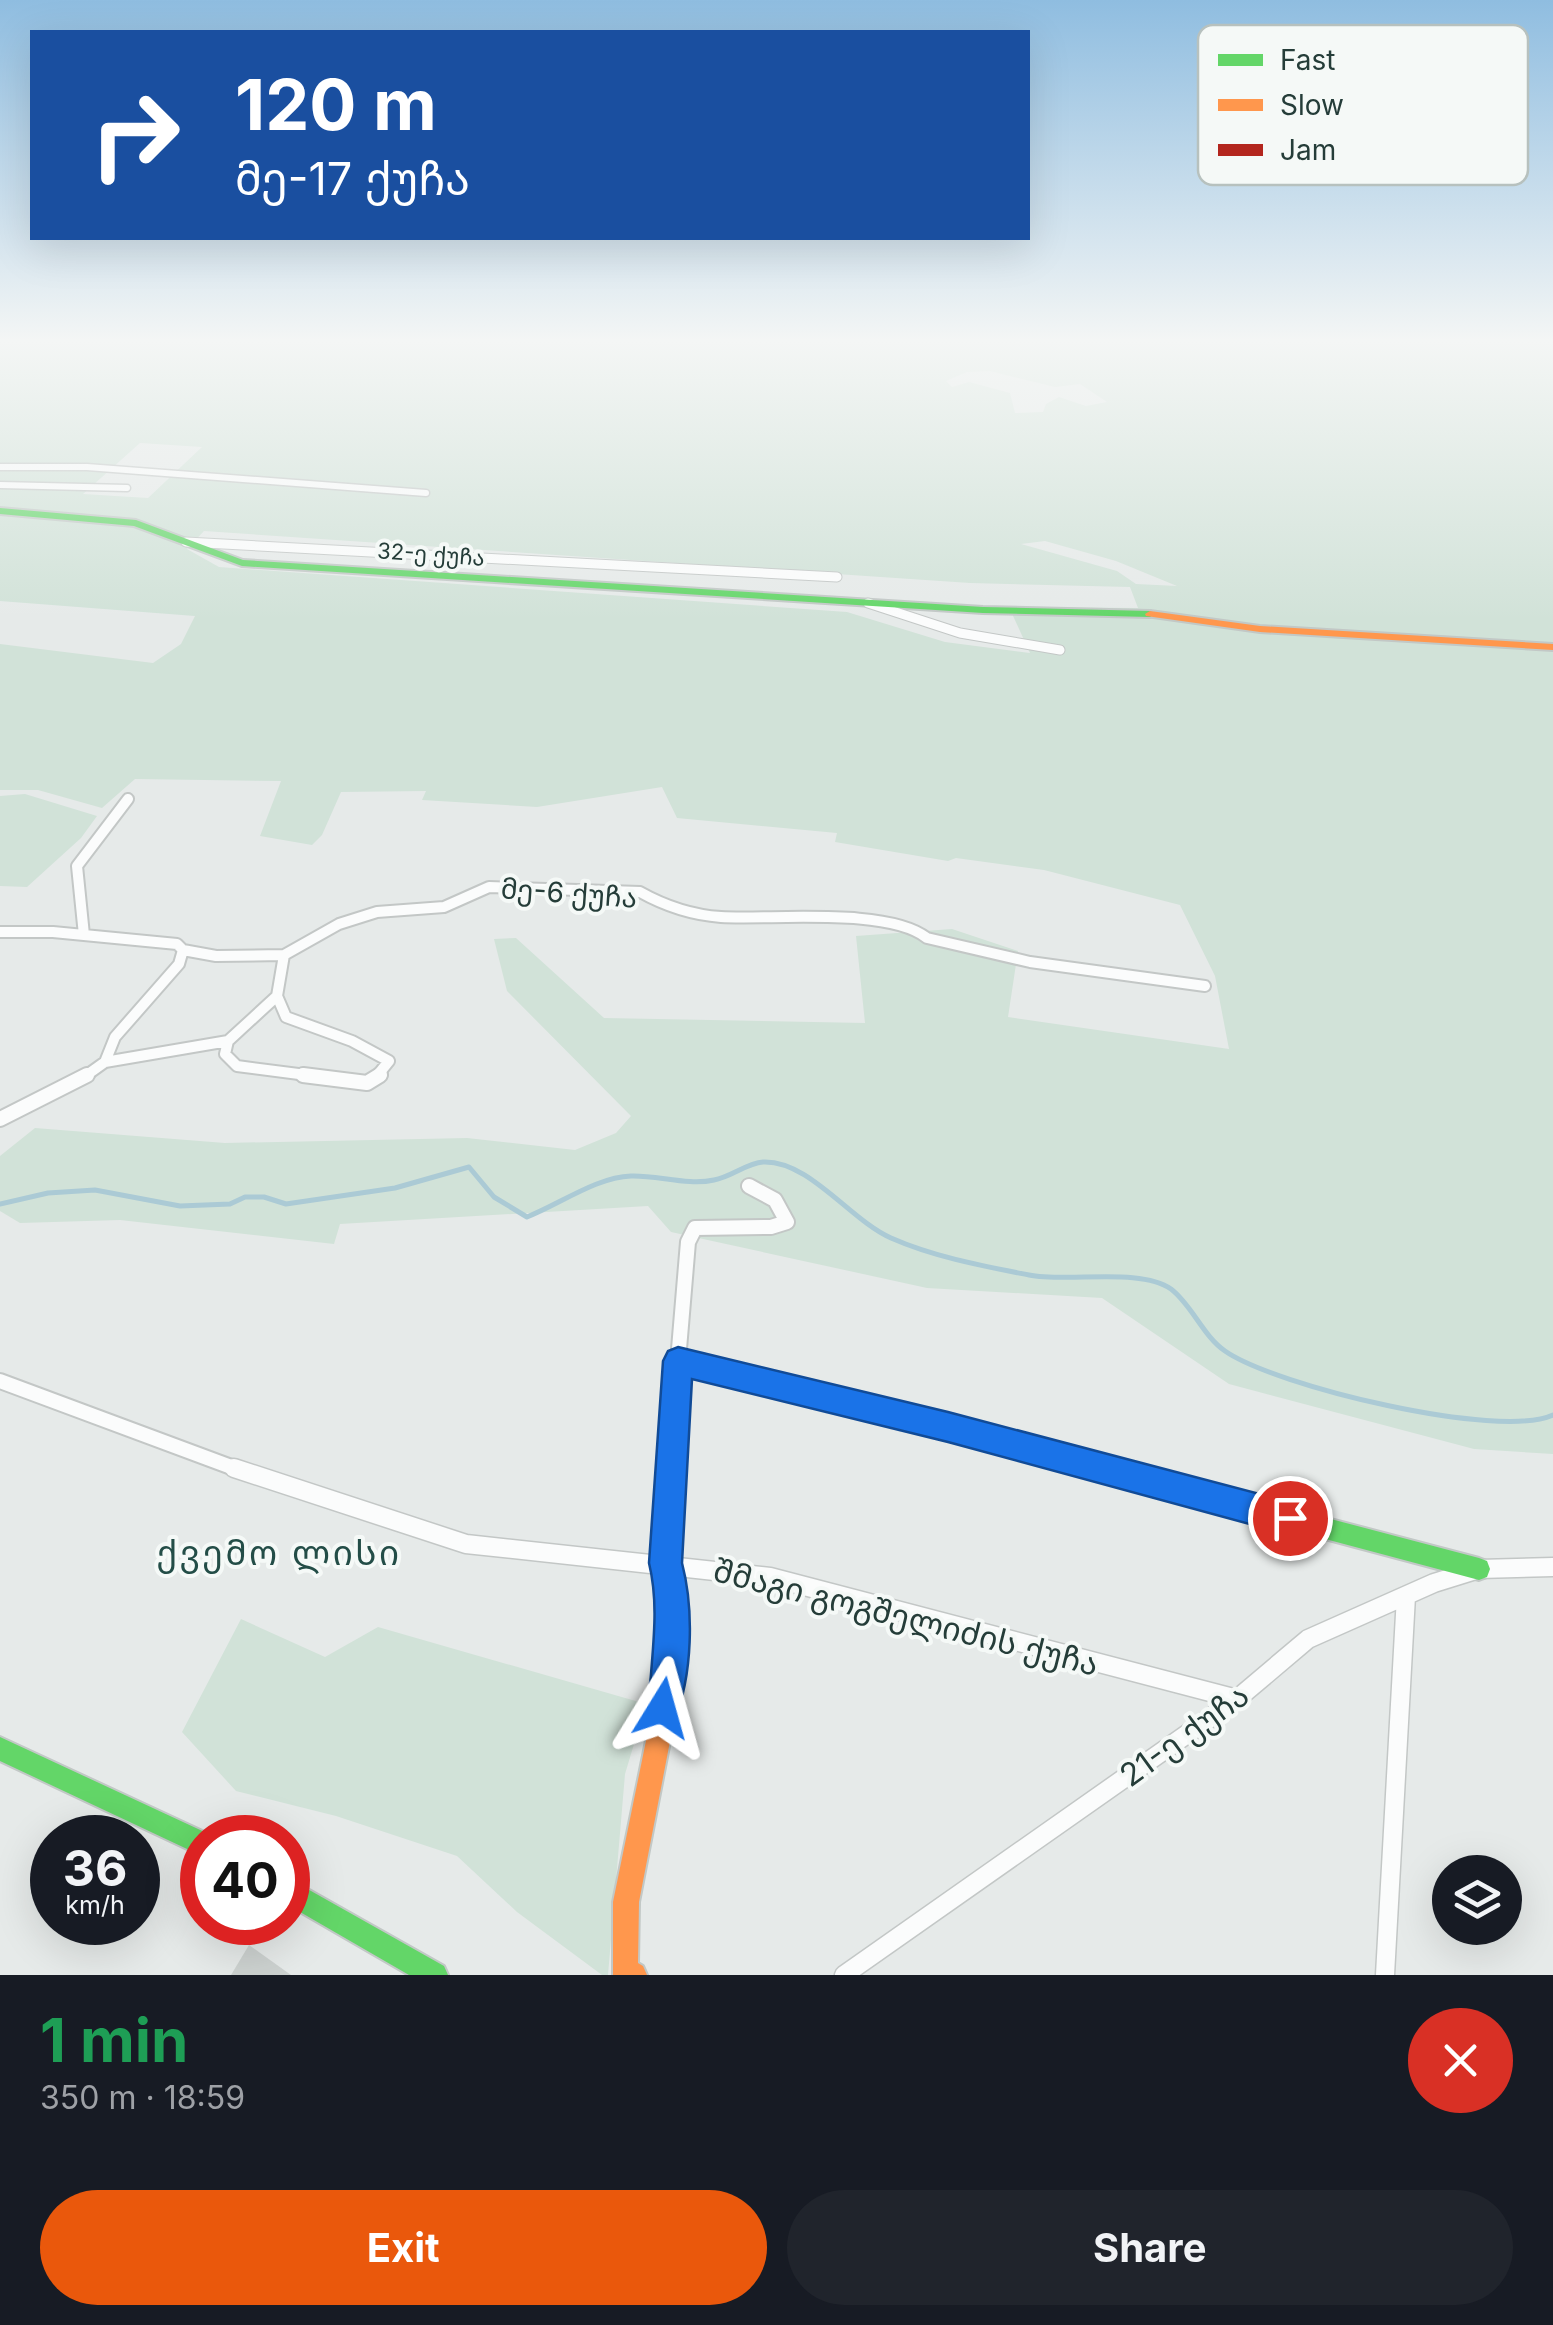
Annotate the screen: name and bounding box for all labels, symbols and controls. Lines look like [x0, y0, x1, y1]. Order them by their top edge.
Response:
legend [1198, 25, 1528, 185]
text: Fast [1280, 43, 1336, 77]
text: 120 m [235, 62, 437, 147]
icon: right [70, 70, 200, 200]
text: Slow [1280, 88, 1344, 122]
text: Jam [1280, 133, 1336, 167]
text: მე-17 ქუჩა [235, 151, 470, 206]
street label: 32-ე ქუჩა [376, 537, 486, 571]
street label: მე-6 ქუჩა [500, 871, 638, 915]
pin [1248, 1476, 1333, 1561]
icon: arrive [1263, 1491, 1318, 1546]
district label: ქვემო ლისი [156, 1531, 402, 1574]
street label: შმაგი გოგშელიძის ქუჩა [709, 1550, 1103, 1685]
position arrow [610, 1656, 714, 1760]
street label: 21-ე ქუჩა [1112, 1675, 1256, 1795]
speed limit sign: 40 [180, 1815, 310, 1945]
text: 36 [63, 1838, 127, 1898]
map controls [1432, 1855, 1522, 1945]
button: layers [1432, 1855, 1522, 1945]
text: km/h [65, 1890, 125, 1920]
text: 1 min [40, 2004, 188, 2076]
button: close [1408, 2008, 1513, 2113]
text: 350 m · 18:59 [40, 2078, 245, 2117]
button: Exit [40, 2190, 767, 2305]
button: Share [787, 2190, 1513, 2305]

